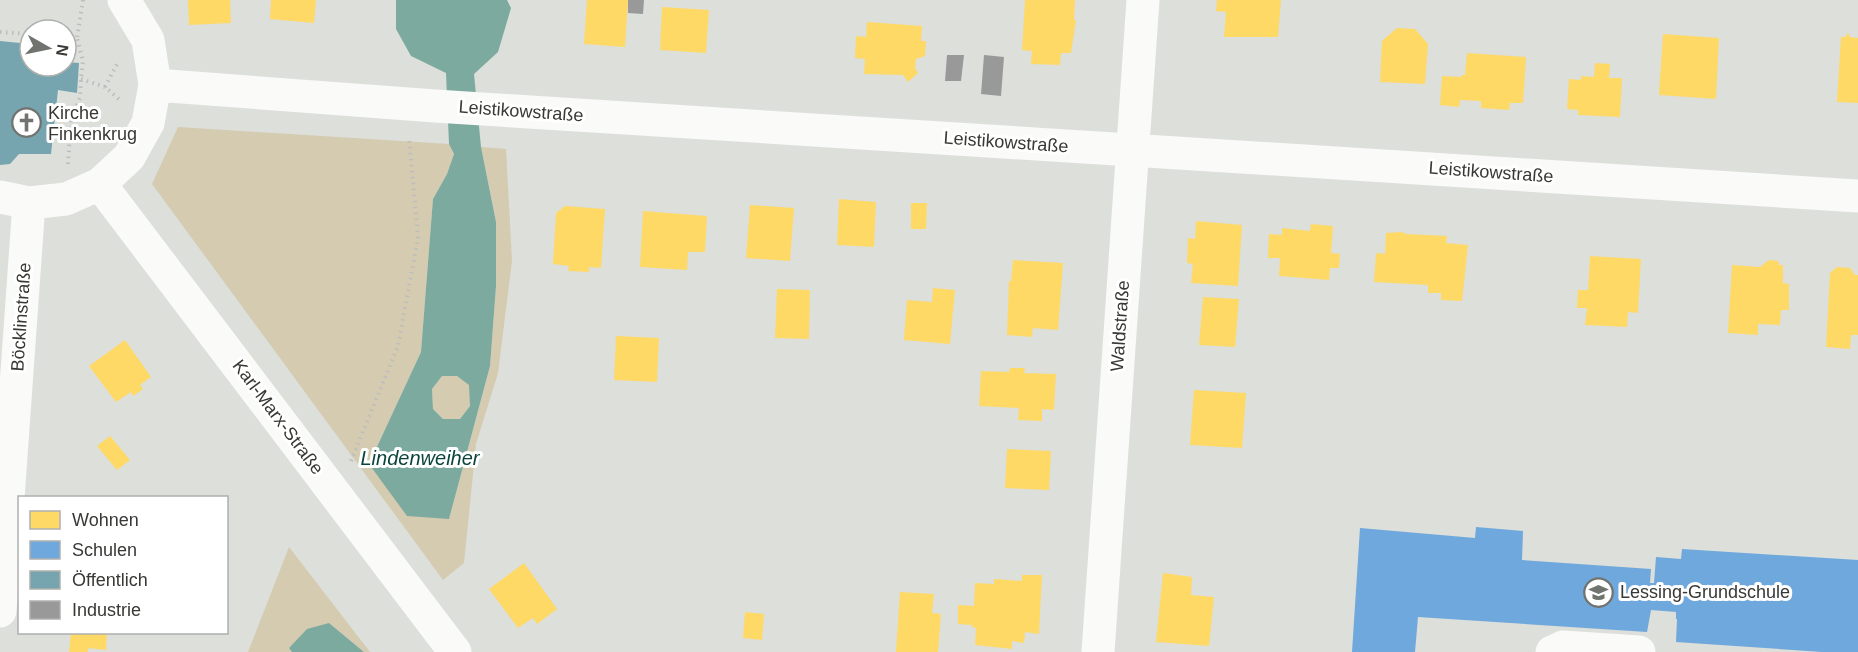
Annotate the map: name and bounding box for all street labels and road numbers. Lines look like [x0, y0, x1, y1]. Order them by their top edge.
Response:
street label: Leistikowstraße [458, 97, 584, 125]
street label: Leistikowstraße [943, 128, 1069, 156]
street label: Leistikowstraße [1428, 158, 1554, 186]
street label: Böcklinstraße [7, 262, 35, 372]
street label: Waldstraße [1107, 280, 1133, 372]
street label: Karl-Marx-Straße [228, 356, 328, 478]

